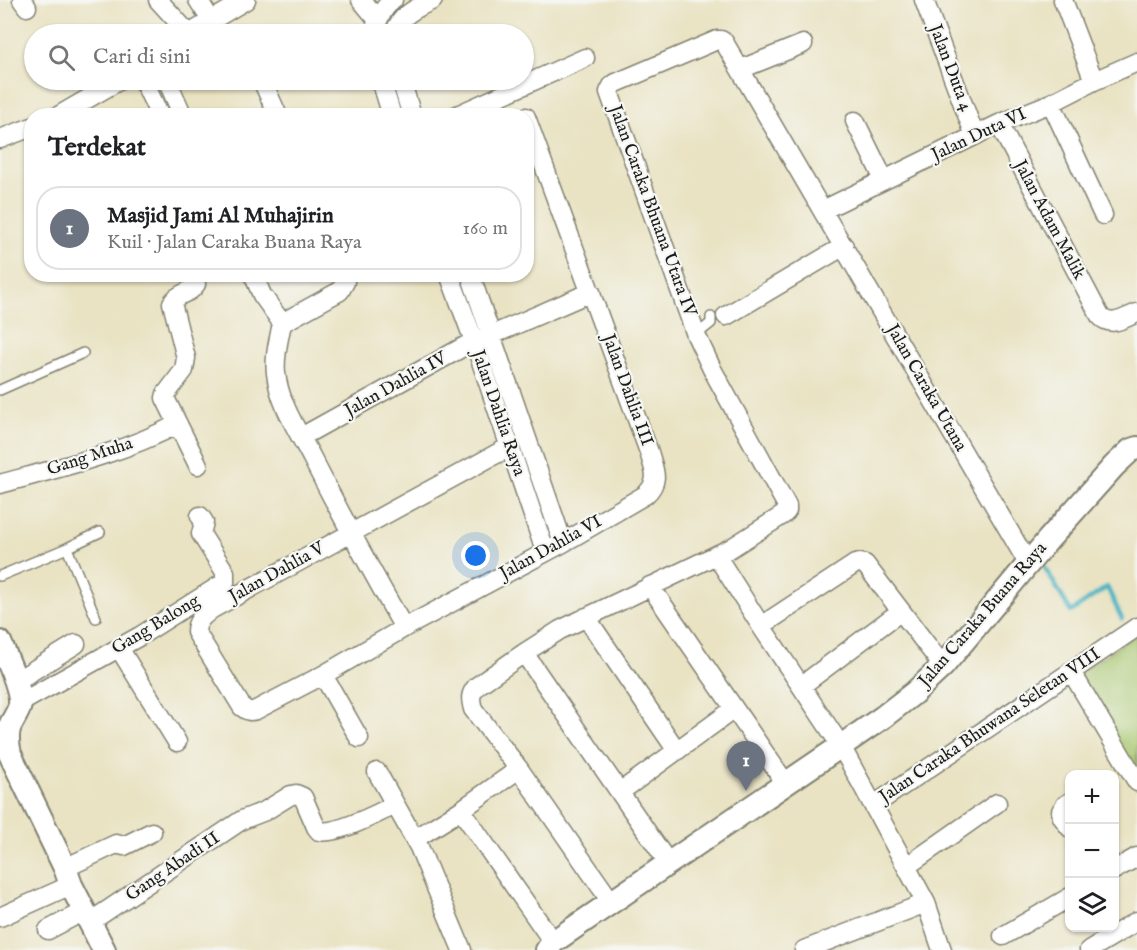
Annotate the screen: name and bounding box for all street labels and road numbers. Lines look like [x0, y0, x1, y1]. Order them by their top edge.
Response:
street label: Jalan Duta 4 [922, 19, 977, 115]
street label: Jalan Caraka Bhuana Utara IV [602, 100, 701, 321]
street label: Jalan Duta VI [926, 103, 1030, 168]
street label: Jalan Adam Malik [1007, 154, 1090, 284]
street label: Jalan Caraka Utana [879, 318, 972, 456]
street label: Jalan Dahlia III [595, 329, 658, 449]
street label: Jalan Dahlia Raya [465, 345, 530, 479]
street label: Jalan Dahlia IV [339, 347, 452, 424]
street label: Gang Muha [44, 432, 136, 482]
street label: Jalan Dahlia VI [494, 510, 606, 587]
street label: Jalan Dahlia V [223, 537, 330, 610]
street label: Jalan Caraka Buana Raya [912, 537, 1053, 694]
street label: Gang Balong [108, 590, 204, 660]
street label: Jalan Caraka Bhuwana Seletan VIII [873, 643, 1105, 810]
street label: Gang Abadi II [121, 827, 225, 907]

